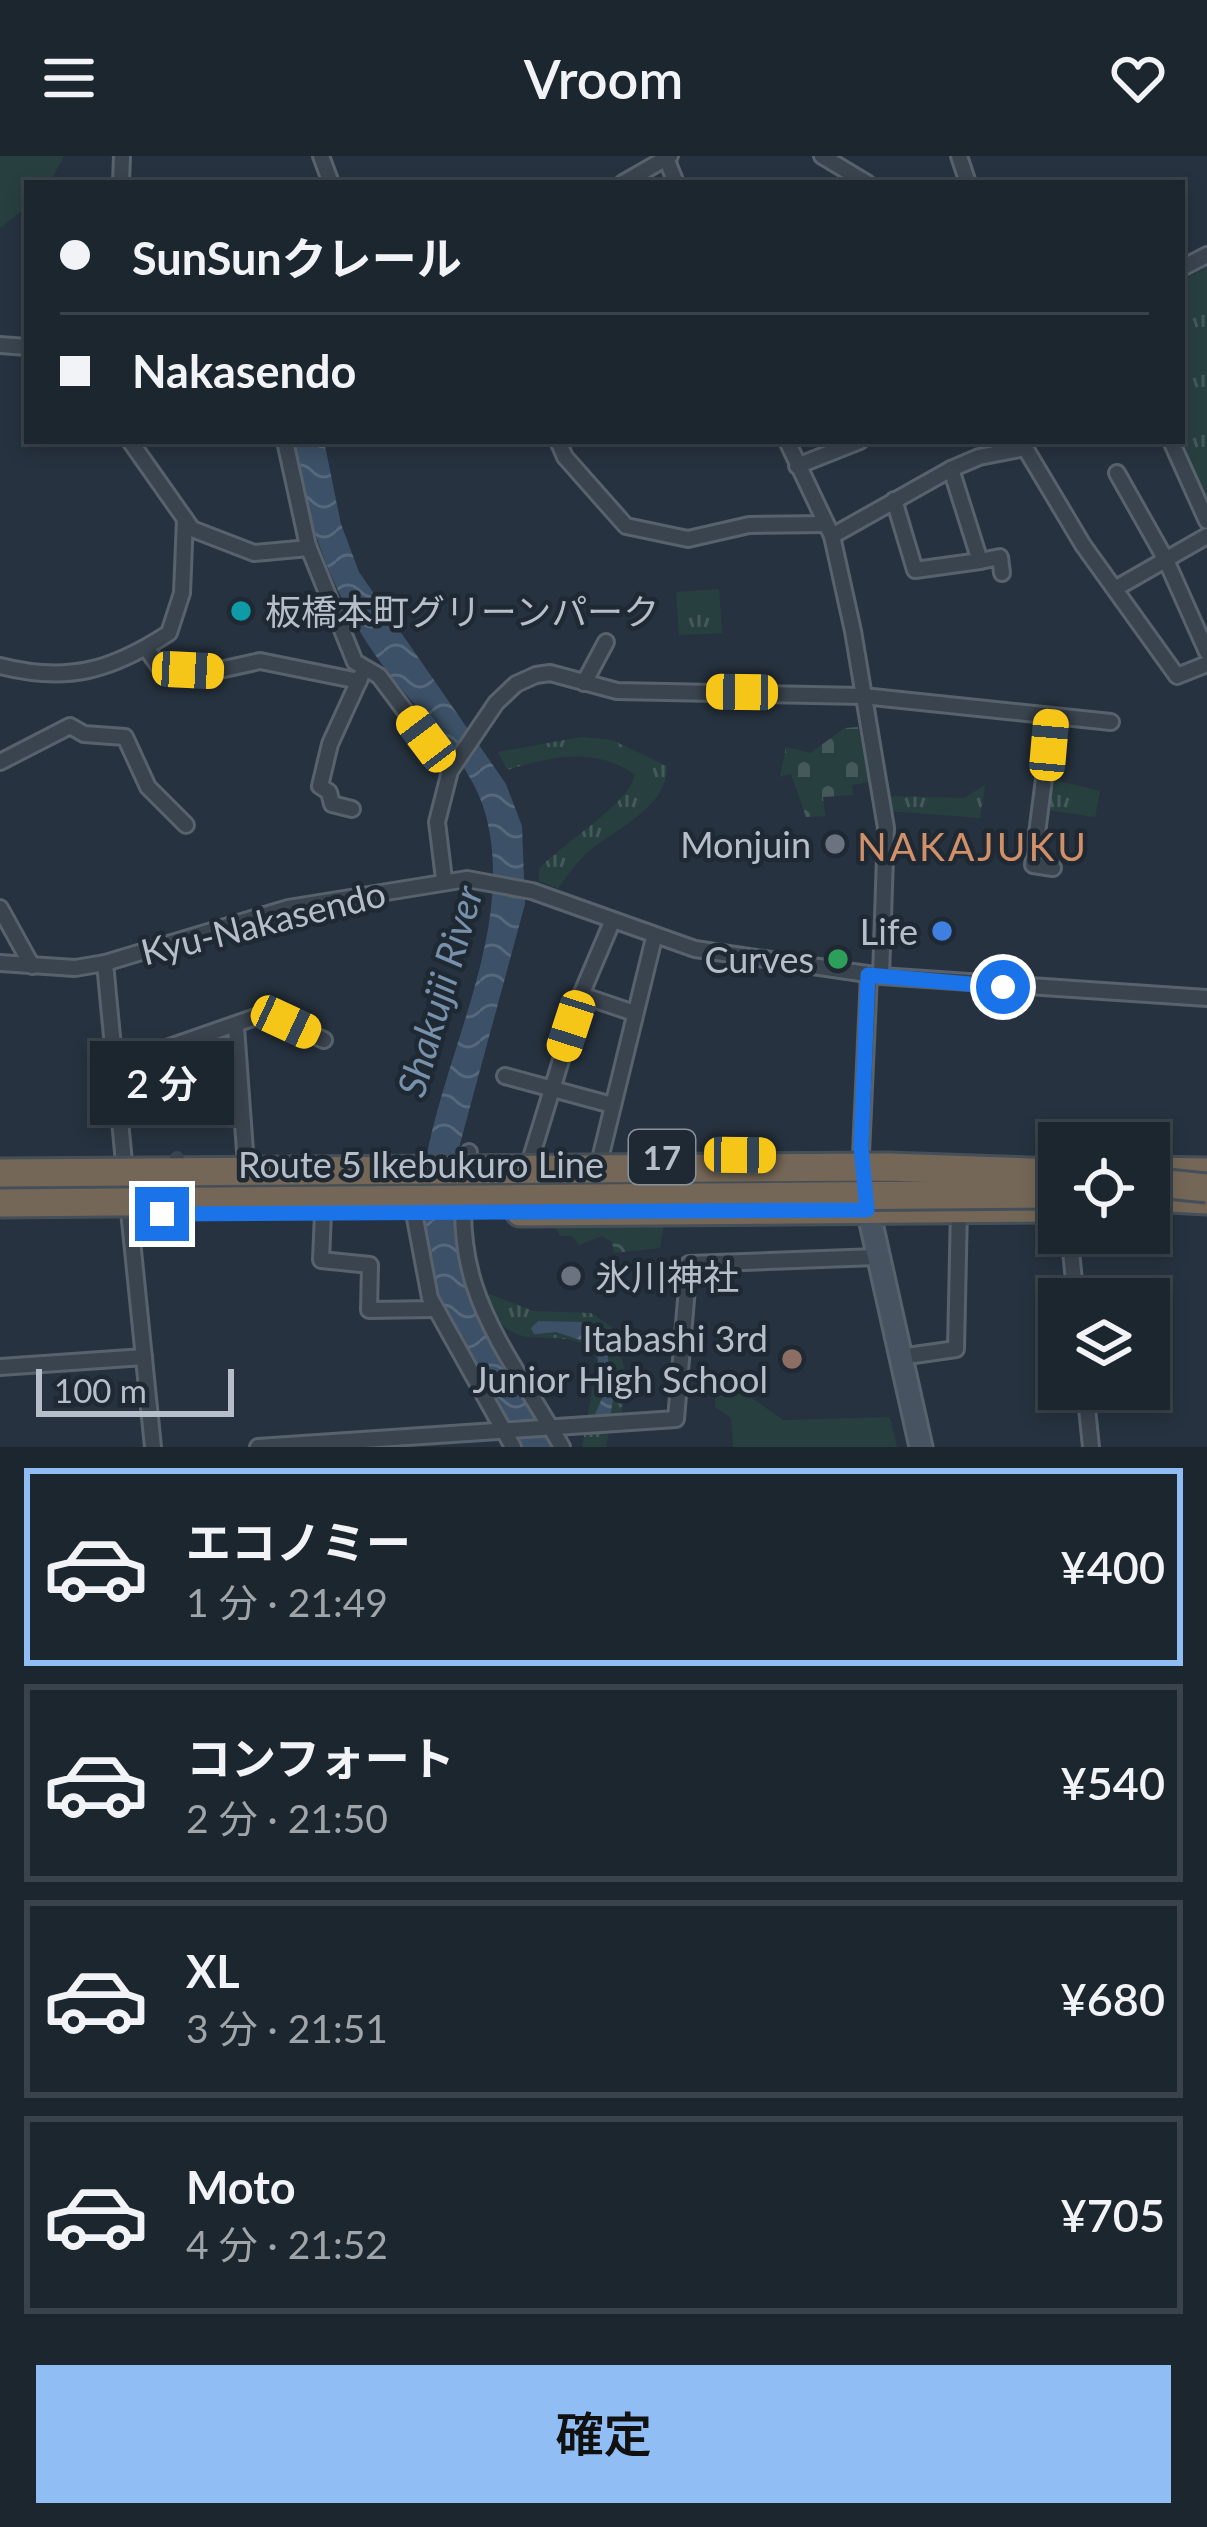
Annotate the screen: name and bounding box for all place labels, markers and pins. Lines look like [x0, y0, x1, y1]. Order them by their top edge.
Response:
place label: 板橋本町グリーンパーク [265, 589, 659, 633]
marker: 板橋本町グリーンパーク [228, 598, 254, 624]
place label: Monjuin [680, 822, 811, 866]
marker: Monjuin [822, 831, 848, 857]
place label: Life [860, 909, 918, 953]
marker: Life [929, 918, 955, 944]
place label: Curves [704, 937, 814, 981]
marker: Curves [825, 946, 851, 972]
place label: 氷川神社 [595, 1254, 739, 1298]
marker: 氷川神社 [558, 1263, 584, 1289]
place label: Itabashi 3rd Junior High School [473, 1316, 768, 1401]
marker: Itabashi 3rd Junior High School [779, 1346, 805, 1372]

